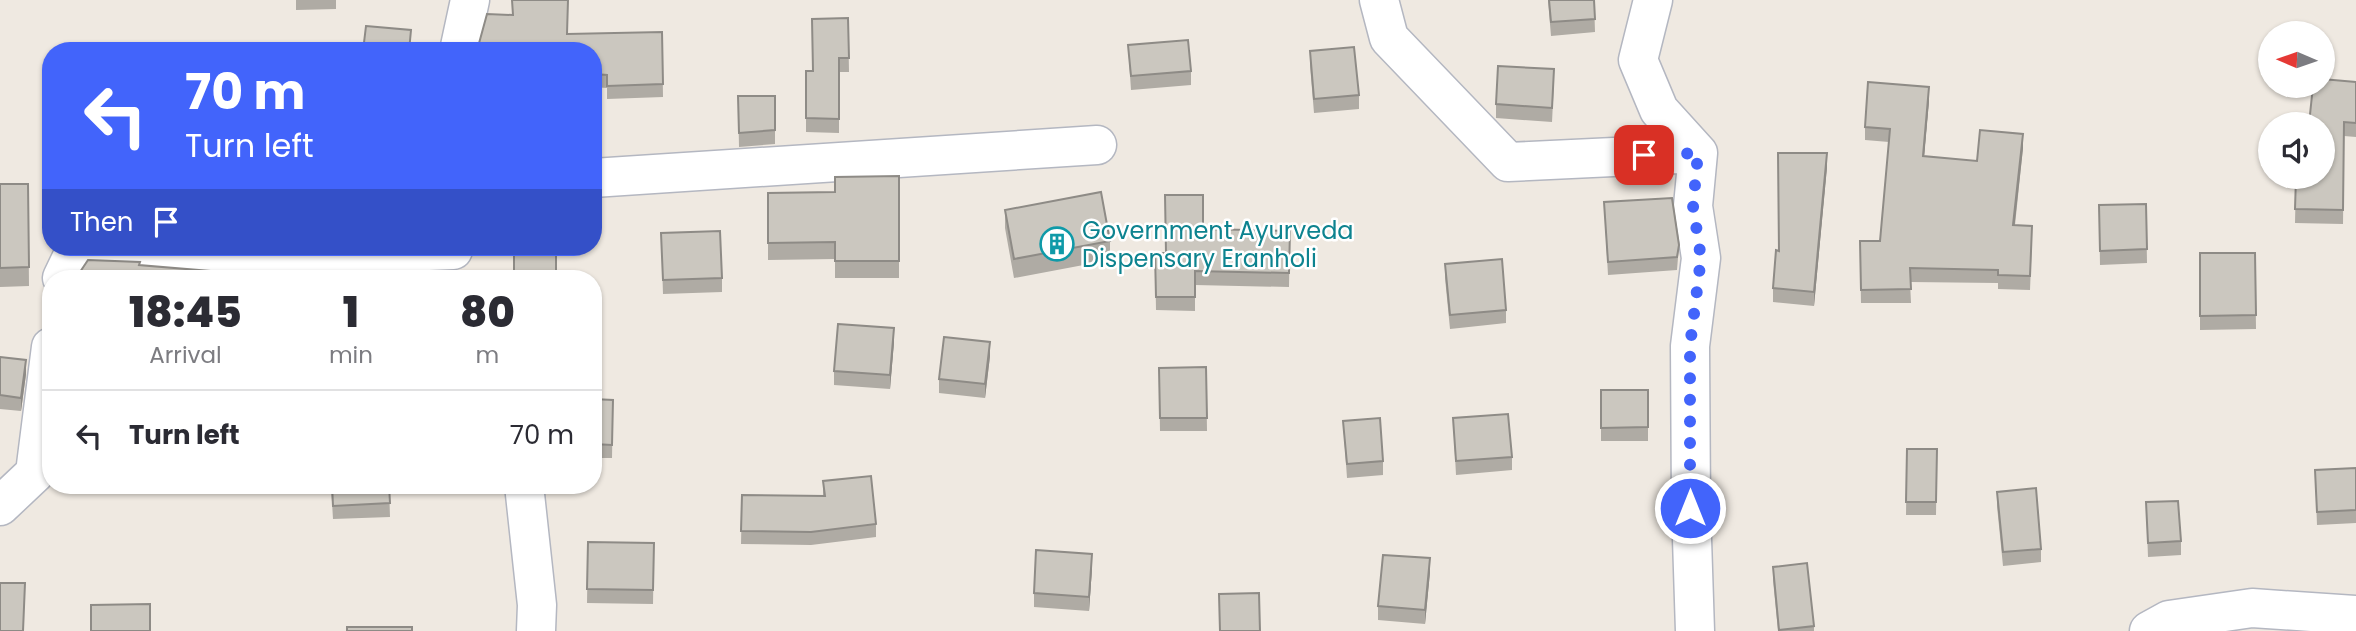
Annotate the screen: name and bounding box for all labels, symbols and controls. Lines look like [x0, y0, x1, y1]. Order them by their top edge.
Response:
north arrow [2258, 21, 2334, 98]
map controls [2258, 21, 2335, 189]
text: 70 m [185, 58, 305, 126]
icon: left [70, 70, 161, 161]
button: sound [2258, 112, 2335, 189]
text: Turn left [185, 123, 314, 168]
pin [1614, 125, 1674, 185]
icon: arrive [1625, 136, 1663, 174]
icon: arrive [147, 203, 185, 241]
text: Then [70, 204, 133, 240]
place label: Government Ayurveda Dispensary Eranholi [1082, 214, 1354, 275]
building icon: Government Ayurveda Dispensary Eranholi [1038, 225, 1076, 263]
text: 18:45 [129, 283, 242, 342]
text: 1 [343, 283, 359, 342]
text: 80 [460, 283, 515, 342]
text: Arrival [149, 339, 222, 371]
text: min [329, 339, 373, 371]
text: m [476, 339, 499, 371]
icon: left [70, 417, 108, 455]
text: Turn left [129, 417, 240, 453]
text: 70 m [510, 417, 574, 453]
position arrow [1653, 471, 1727, 545]

